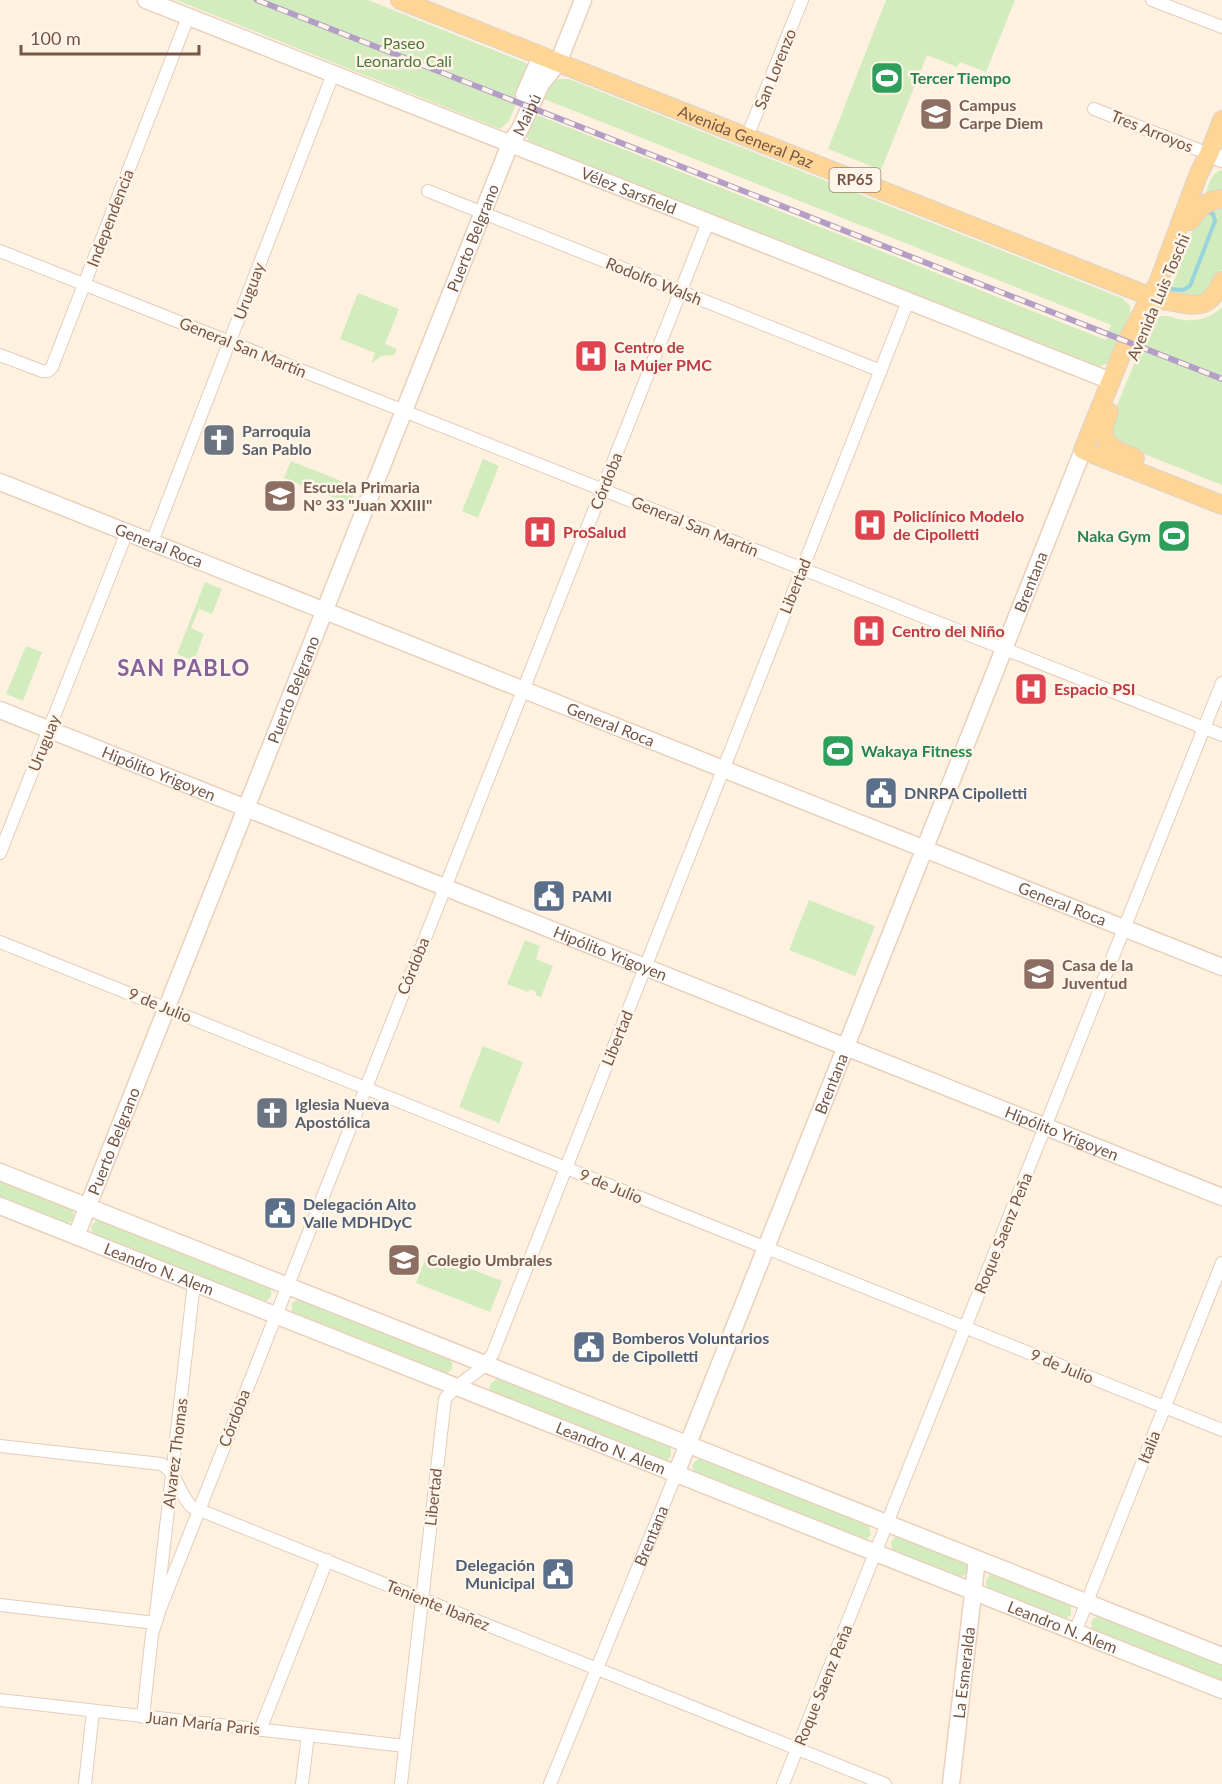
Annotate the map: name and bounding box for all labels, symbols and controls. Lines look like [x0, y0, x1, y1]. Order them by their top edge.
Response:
scale bar [21, 18, 200, 56]
street label: San Lorenzo [750, 26, 799, 112]
text: 100 m [30, 27, 81, 49]
park label: Paseo Leonardo Cali [356, 33, 452, 70]
sports icon: Tercer Tiempo [869, 60, 905, 96]
place label: Tercer Tiempo [910, 68, 1011, 87]
street label: Maipú [508, 90, 544, 138]
place label: Campus Carpe Diem [959, 95, 1043, 132]
school or university icon: Campus Carpe Diem [918, 96, 954, 132]
street label: Avenida General Paz [676, 101, 817, 172]
street label: Tres Arroyos [1108, 105, 1196, 156]
street label: Vélez Sarsfield [578, 163, 680, 218]
street label: Independencia [82, 166, 137, 269]
road number: RP65 [830, 168, 880, 192]
street label: Puerto Belgrano [442, 181, 502, 294]
street label: Avenida Luis Toschi [1122, 231, 1193, 363]
street label: Rodolfo Walsh [603, 253, 705, 308]
street label: Uruguay [229, 259, 268, 322]
street label: General San Martín [177, 312, 310, 381]
place label: Centro de la Mujer PMC [614, 337, 712, 374]
hospital icon: Centro de la Mujer PMC [573, 338, 609, 374]
place label: Parroquia San Pablo [242, 421, 312, 458]
church icon: Parroquia San Pablo [201, 422, 237, 458]
street label: Córdoba [585, 449, 626, 512]
place label: Escuela Primaria N° 33 "Juan XXIII" [303, 477, 432, 514]
school or university icon: Escuela Primaria N° 33 "Juan XXIII" [262, 478, 298, 514]
street label: General San Martín [629, 491, 762, 560]
place label: Policlínico Modelo de Cipolletti [893, 506, 1024, 543]
hospital icon: Policlínico Modelo de Cipolletti [852, 507, 888, 543]
hospital icon: ProSalud [522, 514, 558, 550]
sports icon: Naka Gym [1156, 518, 1192, 554]
street label: General Roca [112, 519, 206, 571]
place label: ProSalud [563, 522, 626, 541]
place label: Naka Gym [1077, 526, 1151, 545]
street label: Brentana [1010, 549, 1051, 615]
street label: Libertad [775, 555, 814, 616]
hospital icon: Centro del Niño [851, 613, 887, 649]
place label: Centro del Niño [892, 621, 1005, 640]
street label: Puerto Belgrano [263, 633, 323, 746]
district label: SAN PABLO [117, 654, 251, 681]
hospital icon: Espacio PSI [1013, 671, 1049, 707]
place label: Espacio PSI [1054, 679, 1136, 698]
street label: General Roca [564, 698, 658, 750]
street label: Uruguay [24, 711, 64, 774]
sports icon: Wakaya Fitness [820, 733, 856, 769]
place label: Wakaya Fitness [861, 741, 972, 760]
street label: Hipólito Yrigoyen [99, 742, 219, 804]
public building icon: DNRPA Cipolletti [863, 775, 899, 811]
place label: DNRPA Cipolletti [904, 783, 1027, 802]
street label: General Roca [1016, 877, 1109, 929]
public building icon: PAMI [531, 878, 567, 914]
place label: PAMI [572, 886, 612, 905]
street label: Hipólito Yrigoyen [551, 922, 670, 984]
street label: Córdoba [392, 934, 433, 997]
place label: Casa de la Juventud [1062, 955, 1133, 992]
school or university icon: Casa de la Juventud [1021, 956, 1057, 992]
street label: 9 de Julio [126, 983, 195, 1026]
street label: Libertad [597, 1007, 636, 1068]
street label: Brentana [810, 1050, 851, 1117]
street label: Puerto Belgrano [83, 1084, 143, 1198]
place label: Iglesia Nueva Apostólica [294, 1094, 389, 1131]
church icon: Iglesia Nueva Apostólica [254, 1095, 290, 1131]
street label: Hipólito Yrigoyen [1002, 1102, 1122, 1164]
street label: 9 de Julio [577, 1164, 646, 1207]
street label: Roque Saenz Peña [970, 1170, 1035, 1296]
place label: Delegación Alto Valle MDHDyC [302, 1194, 416, 1231]
public building icon: Delegación Alto Valle MDHDyC [262, 1195, 298, 1231]
street label: Leandro N. Alem [102, 1238, 217, 1299]
school or university icon: Colegio Umbrales [386, 1242, 422, 1278]
place label: Colegio Umbrales [427, 1250, 552, 1269]
place label: Bomberos Voluntarios de Cipolletti [612, 1328, 769, 1365]
public building icon: Bomberos Voluntarios de Cipolletti [571, 1329, 607, 1365]
street label: 9 de Julio [1028, 1344, 1097, 1387]
street label: Córdoba [214, 1386, 253, 1449]
street label: Alvarez Thomas [158, 1397, 191, 1509]
street label: Leandro N. Alem [553, 1417, 669, 1478]
street label: Italia [1133, 1428, 1164, 1466]
street label: Libertad [420, 1467, 445, 1527]
street label: Brentana [630, 1503, 671, 1569]
place label: Delegación Municipal [455, 1555, 535, 1592]
public building icon: Delegación Municipal [540, 1556, 576, 1592]
street label: Teniente Ibañez [384, 1575, 493, 1634]
street label: Leandro N. Alem [1005, 1596, 1120, 1657]
street label: Roque Saenz Peña [790, 1622, 855, 1748]
street label: La Esmeralda [949, 1626, 978, 1720]
street label: Juan María Paris [145, 1707, 261, 1738]

